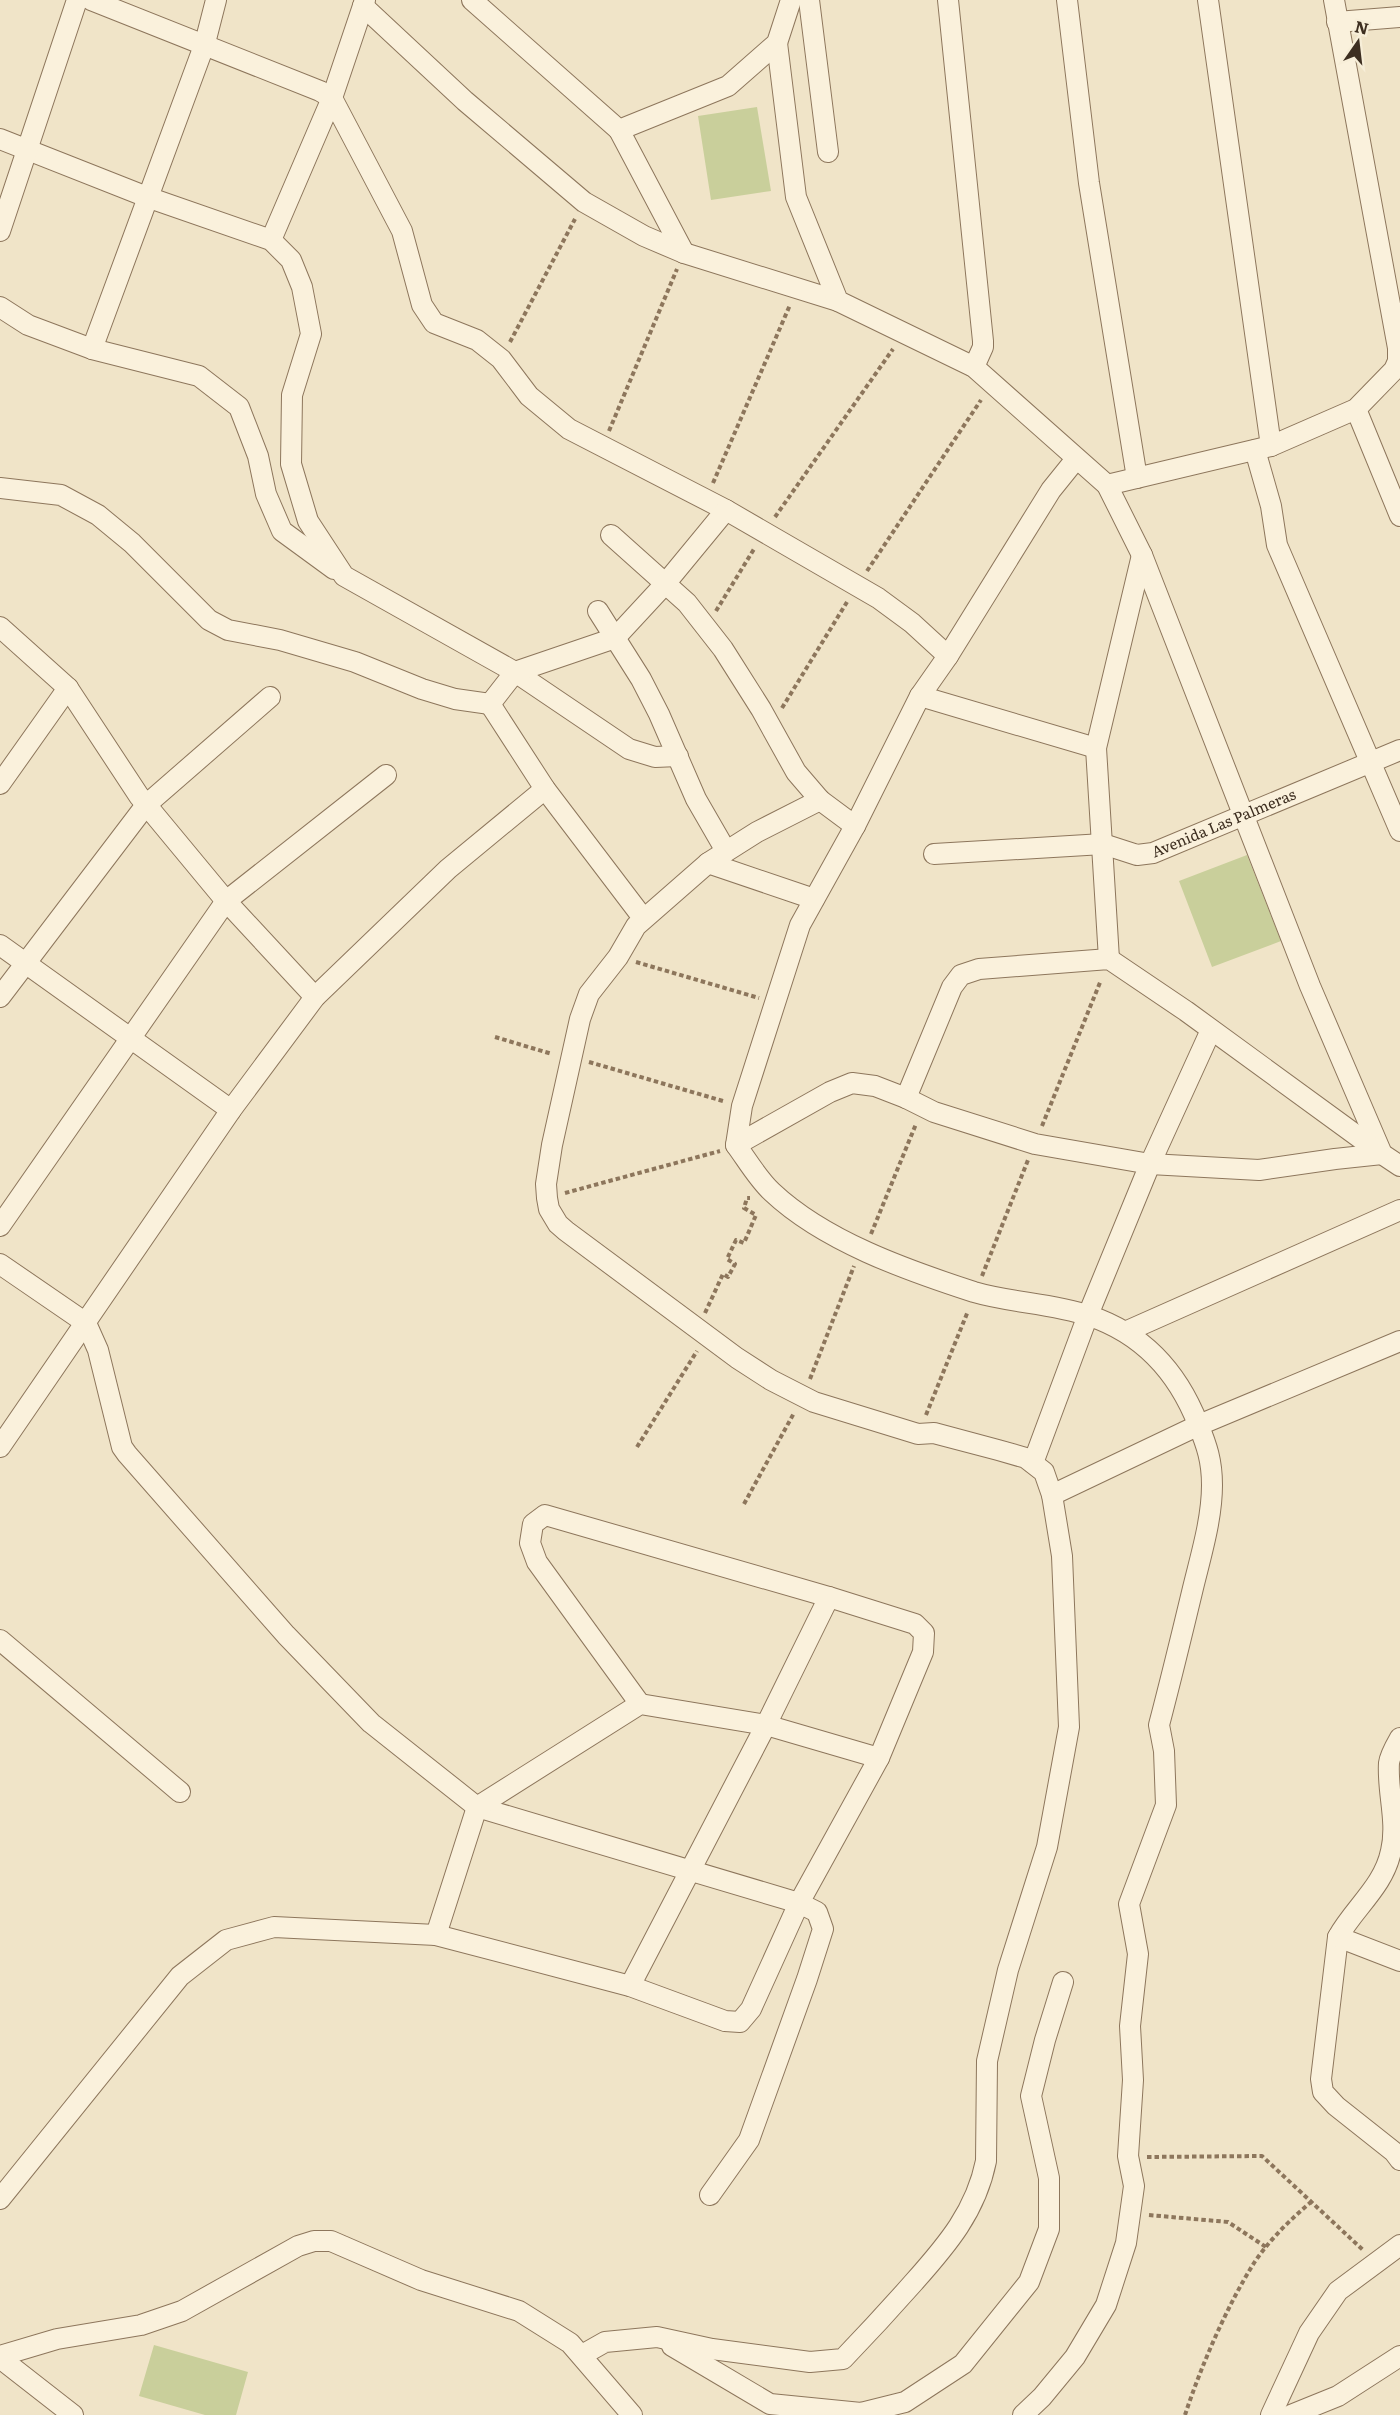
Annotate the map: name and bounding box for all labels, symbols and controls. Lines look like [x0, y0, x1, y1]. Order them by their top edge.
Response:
north arrow [1328, 12, 1388, 72]
text: N [1352, 13, 1371, 40]
street label: Avenida Las Palmeras [1148, 782, 1299, 862]

